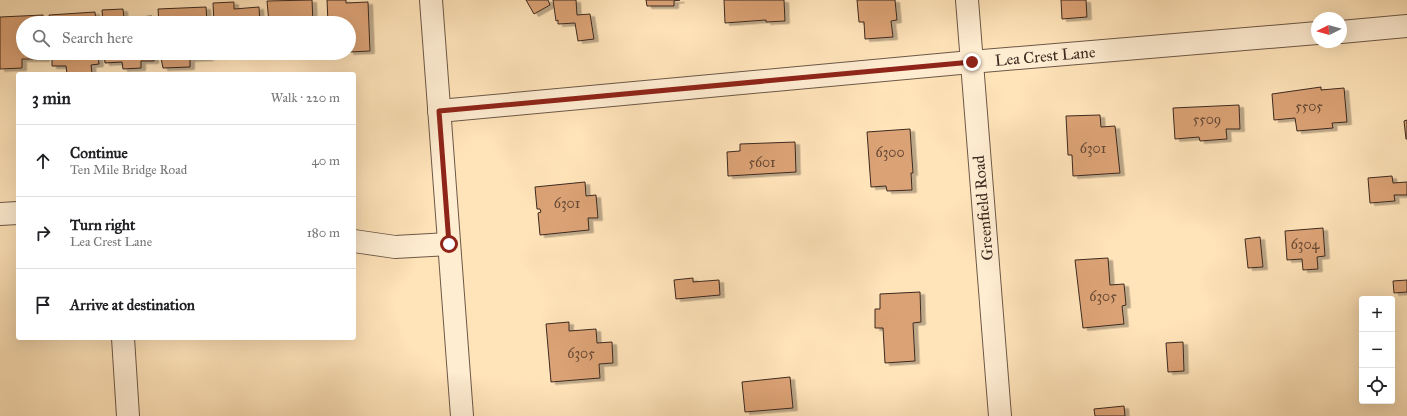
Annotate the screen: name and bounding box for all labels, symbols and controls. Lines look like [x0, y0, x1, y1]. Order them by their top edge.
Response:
north arrow [1311, 12, 1347, 48]
search box [16, 16, 356, 60]
icon: search [30, 27, 52, 49]
text: Search here [62, 29, 133, 47]
street label: Lea Crest Lane [994, 42, 1096, 70]
route end [963, 53, 981, 71]
text: 3 min [32, 88, 71, 109]
text: Walk · 220 m [271, 90, 340, 106]
house number: 5505 [1295, 98, 1323, 115]
house number: 5509 [1193, 111, 1221, 128]
house number: 6301 [1080, 140, 1107, 157]
text: Continue [70, 144, 128, 162]
house number: 6300 [875, 144, 905, 161]
icon: ahead [32, 150, 54, 172]
text: 40 m [311, 153, 340, 169]
house number: 5601 [748, 154, 776, 171]
street label: Greenfield Road [969, 155, 997, 261]
text: Ten Mile Bridge Road [70, 162, 187, 178]
house number: 6301 [554, 195, 581, 212]
text: Turn right [70, 216, 135, 234]
icon: right [32, 222, 54, 244]
text: 180 m [307, 225, 340, 241]
text: Lea Crest Lane [70, 234, 152, 250]
route start [440, 235, 458, 253]
house number: 6304 [1291, 236, 1321, 253]
house number: 6305 [1089, 288, 1117, 305]
icon: arrive [32, 294, 54, 316]
text: Arrive at destination [70, 296, 195, 314]
map controls [1359, 296, 1395, 404]
button: + [1359, 296, 1395, 332]
button: − [1359, 332, 1395, 368]
house number: 6305 [567, 345, 595, 362]
button: locate [1359, 368, 1395, 404]

